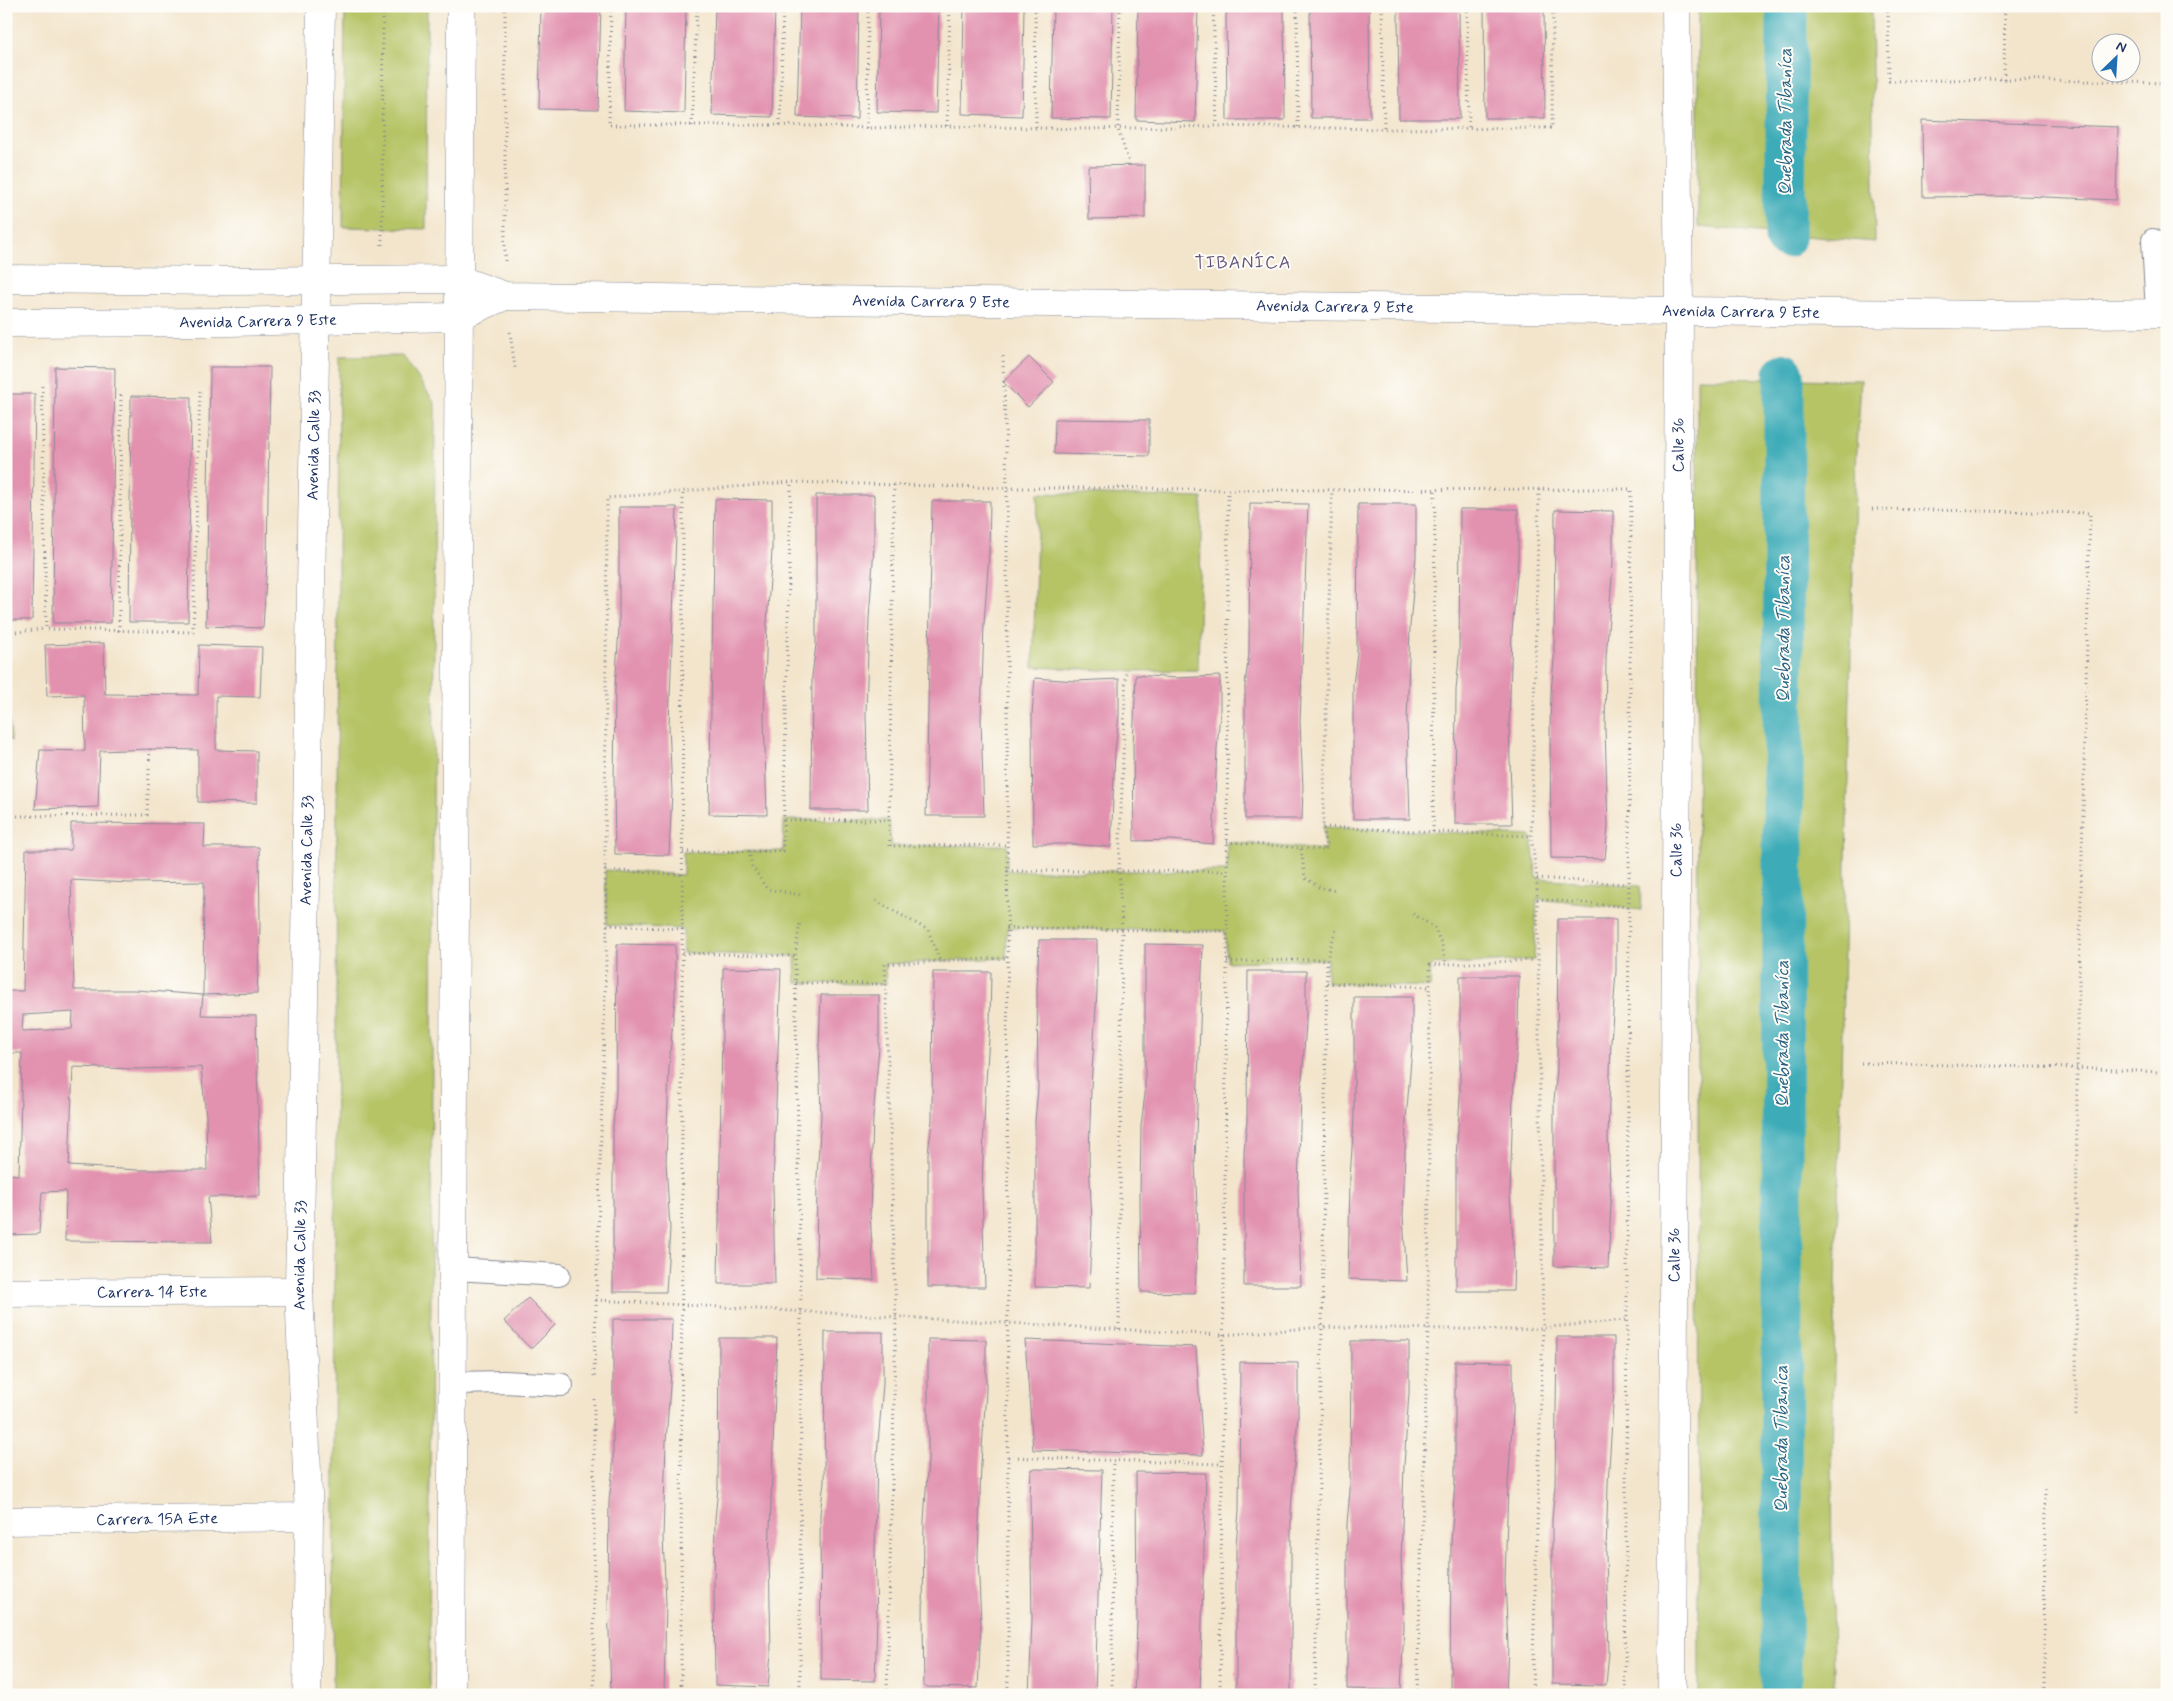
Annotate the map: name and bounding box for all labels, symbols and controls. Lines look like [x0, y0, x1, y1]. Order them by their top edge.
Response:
north arrow [2090, 32, 2140, 82]
text: N [2113, 37, 2129, 57]
water label: Quebrada Tibaníca [1774, 48, 1798, 196]
district label: TIBANÍCA [1194, 251, 1292, 275]
street label: Avenida Carrera 9 Este [852, 290, 1010, 313]
street label: Avenida Carrera 9 Este [1256, 295, 1414, 318]
street label: Avenida Carrera 9 Este [1662, 300, 1820, 323]
street label: Avenida Carrera 9 Este [179, 309, 337, 333]
street label: Avenida Calle 33 [302, 390, 325, 501]
street label: Calle 36 [1668, 417, 1689, 472]
water label: Quebrada Tibaníca [1772, 555, 1796, 703]
street label: Avenida Calle 33 [295, 795, 318, 906]
street label: Calle 36 [1666, 822, 1687, 877]
water label: Quebrada Tibaníca [1771, 960, 1795, 1108]
street label: Avenida Calle 33 [288, 1200, 311, 1311]
street label: Calle 36 [1664, 1227, 1685, 1282]
street label: Carrera 14 Este [97, 1281, 208, 1303]
water label: Quebrada Tibaníca [1770, 1365, 1794, 1513]
street label: Carrera 15A Este [96, 1508, 218, 1530]

